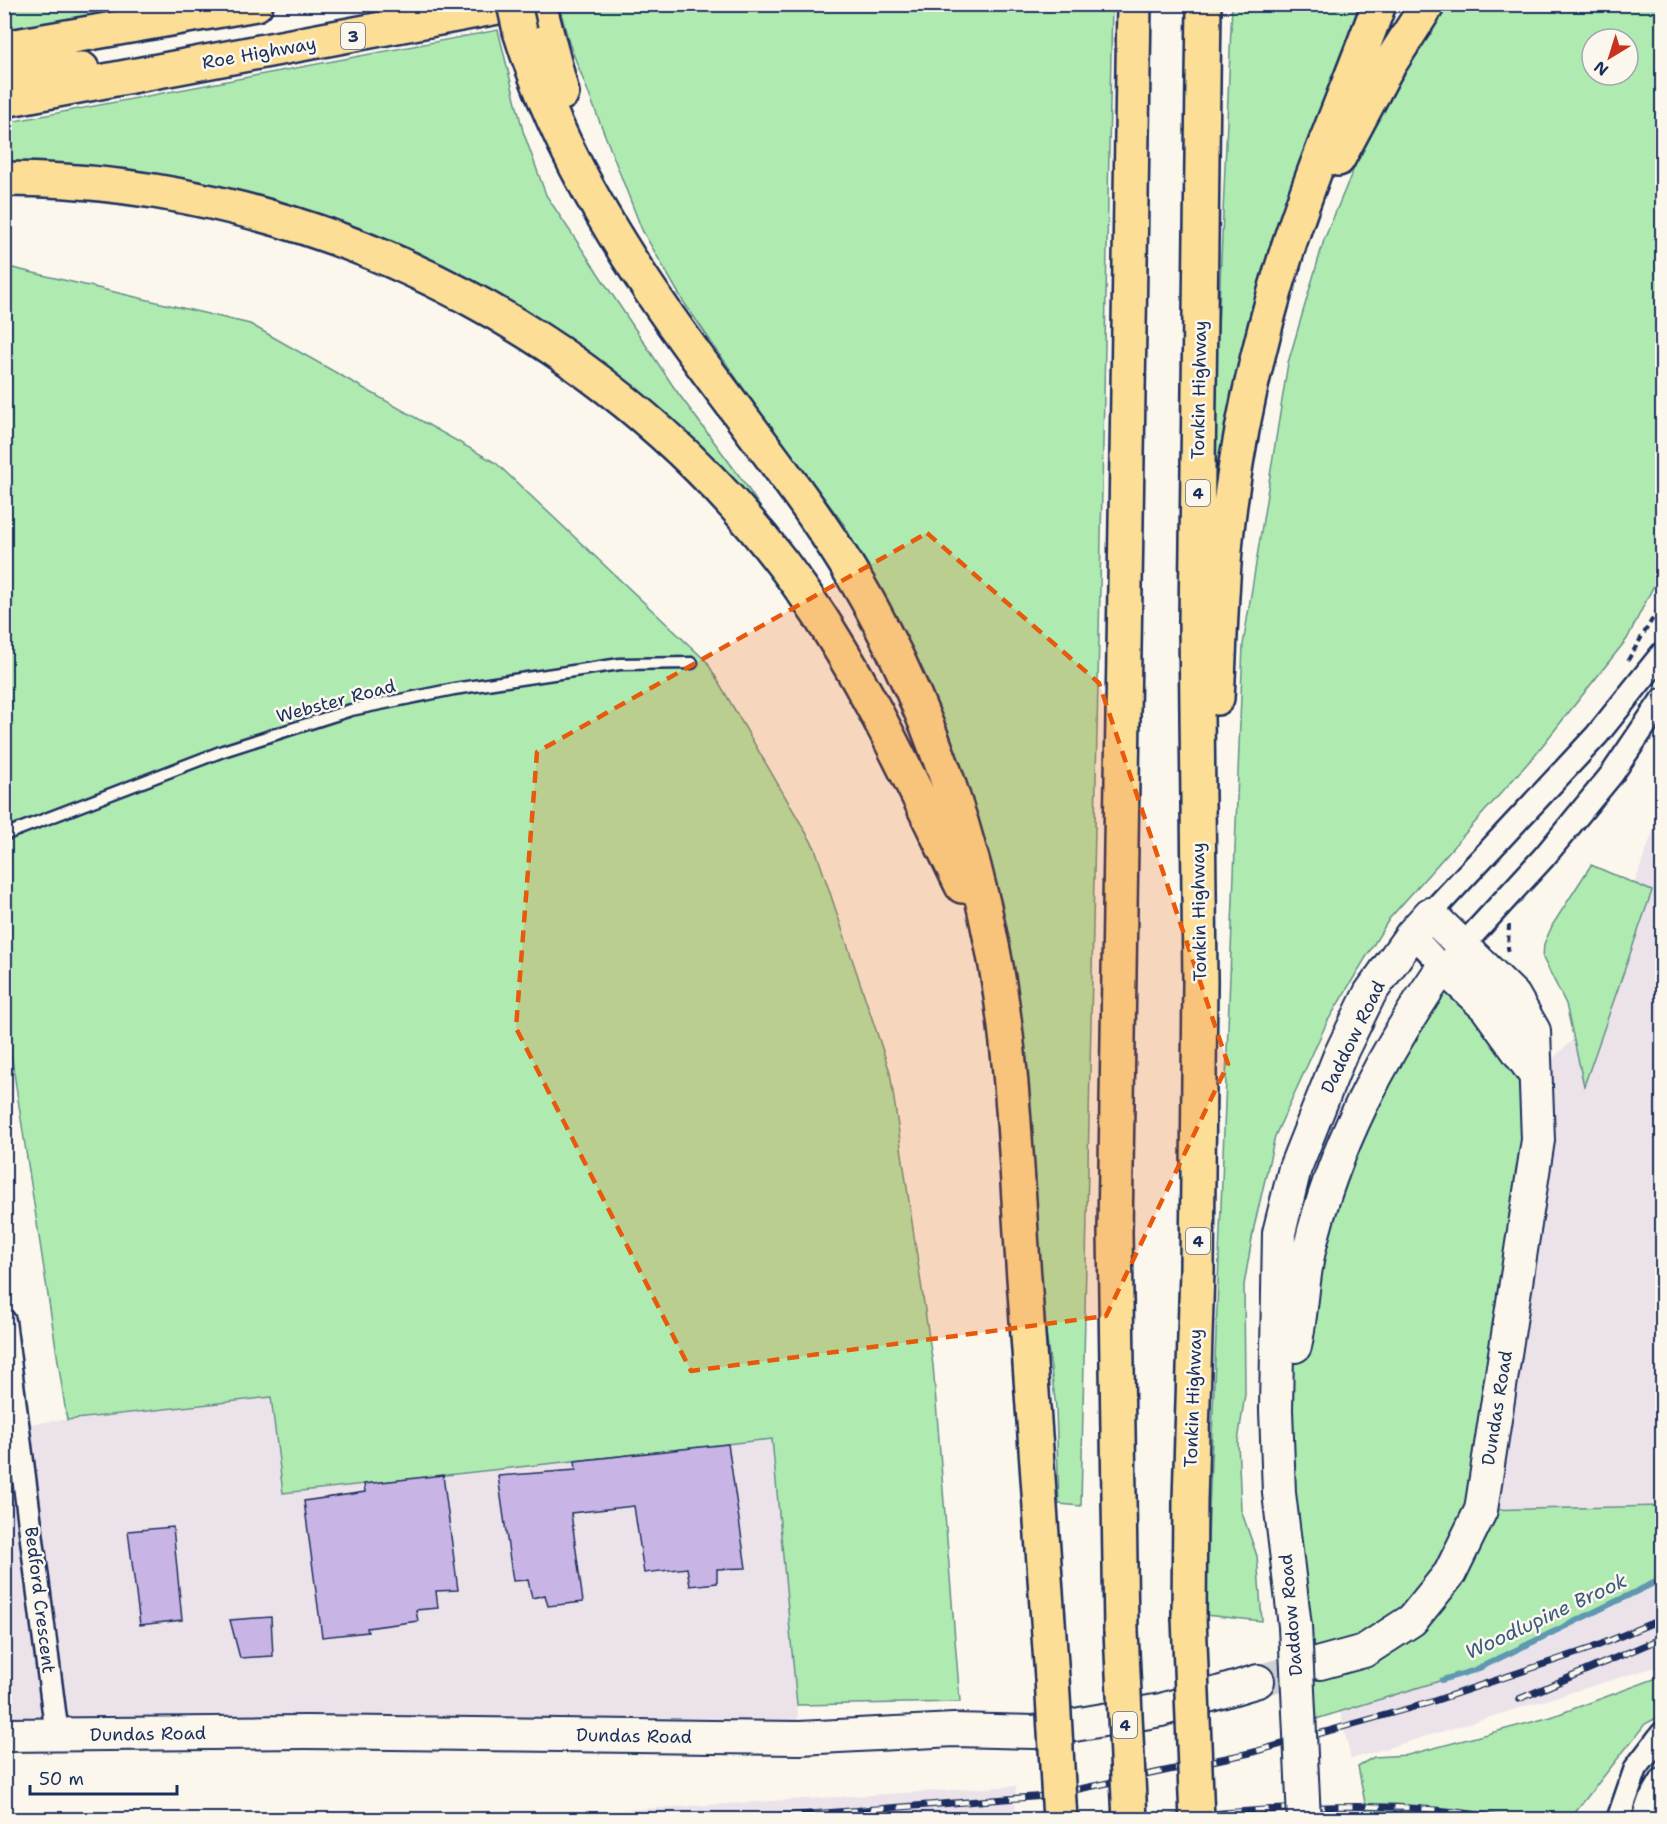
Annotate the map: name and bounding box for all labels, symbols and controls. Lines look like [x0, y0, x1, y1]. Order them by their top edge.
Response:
road number: 3 [341, 23, 365, 49]
north arrow [1580, 27, 1640, 87]
street label: Roe Highway [200, 31, 318, 75]
text: N [1590, 56, 1613, 81]
street label: Tonkin Highway [1186, 320, 1212, 460]
road number: 4 [1186, 480, 1210, 506]
street label: Webster Road [274, 674, 398, 728]
street label: Tonkin Highway [1186, 842, 1212, 982]
street label: Daddow Road [1315, 977, 1391, 1097]
road number: 4 [1186, 1228, 1210, 1254]
street label: Tonkin Highway [1179, 1328, 1207, 1468]
street label: Dundas Road [1476, 1349, 1518, 1467]
street label: Bedford Crescent [19, 1525, 61, 1675]
street label: Daddow Road [1274, 1553, 1308, 1677]
water label: Woodlupine Brook [1461, 1567, 1632, 1665]
road number: 4 [1113, 1712, 1137, 1738]
street label: Dundas Road [90, 1721, 206, 1747]
street label: Dundas Road [576, 1723, 692, 1749]
scale bar [30, 1758, 177, 1796]
text: 50 m [39, 1767, 84, 1791]

